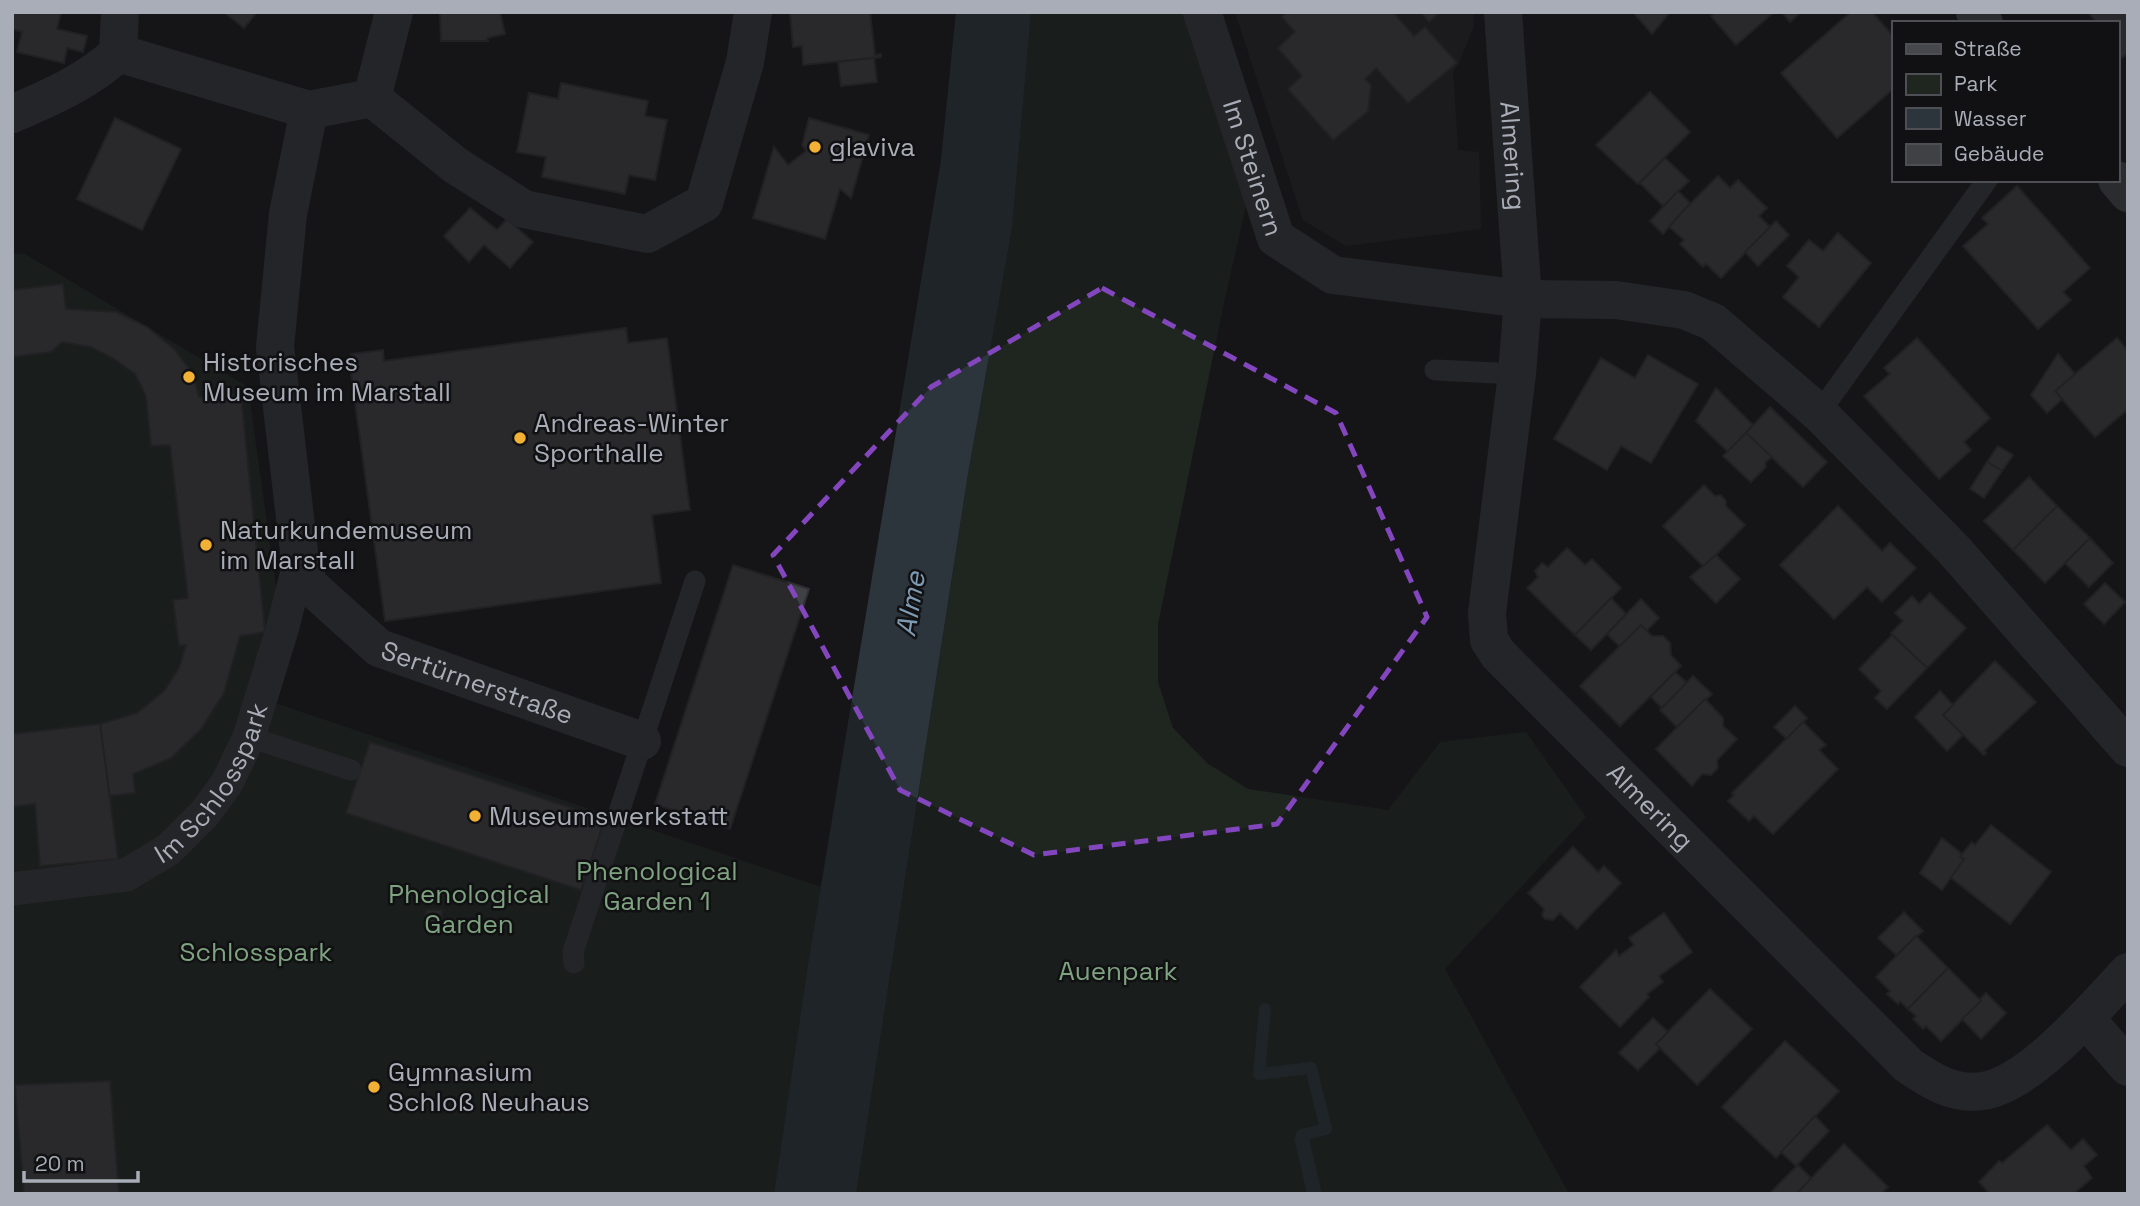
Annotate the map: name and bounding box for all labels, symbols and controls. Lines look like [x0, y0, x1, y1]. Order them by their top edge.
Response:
legend [1892, 21, 2119, 182]
text: Straße [1954, 35, 2022, 62]
text: Park [1954, 70, 1998, 97]
street label: Im Steinern [1215, 95, 1291, 241]
street label: Almering [1492, 100, 1534, 211]
text: Wasser [1954, 105, 2027, 132]
place label: glaviva [829, 130, 915, 164]
marker: glaviva [807, 139, 823, 155]
text: Gebäude [1954, 140, 2044, 167]
place label: Historisches Museum im Marstall [203, 345, 451, 409]
marker: Historisches Museum im Marstall [181, 369, 197, 385]
place label: Andreas-Winter Sporthalle [534, 406, 729, 470]
marker: Andreas-Winter Sporthalle [512, 430, 528, 446]
place label: Naturkundemuseum im Marstall [220, 513, 472, 577]
marker: Naturkundemuseum im Marstall [198, 537, 214, 553]
water label: Alme [887, 568, 933, 639]
street label: Sertürnerstraße [377, 633, 578, 732]
street label: Im Schlosspark [148, 699, 276, 871]
street label: Almering [1600, 756, 1701, 857]
place label: Museumswerkstatt [489, 799, 728, 833]
marker: Museumswerkstatt [467, 808, 483, 824]
park label: Phenological Garden 1 [576, 854, 738, 918]
park label: Phenological Garden [388, 877, 550, 941]
park label: Schlosspark [180, 935, 332, 969]
park label: Auenpark [1058, 954, 1178, 988]
place label: Gymnasium Schloß Neuhaus [388, 1055, 590, 1119]
marker: Gymnasium Schloß Neuhaus [366, 1079, 382, 1095]
scale bar [24, 1140, 138, 1184]
text: 20 m [35, 1150, 85, 1177]

